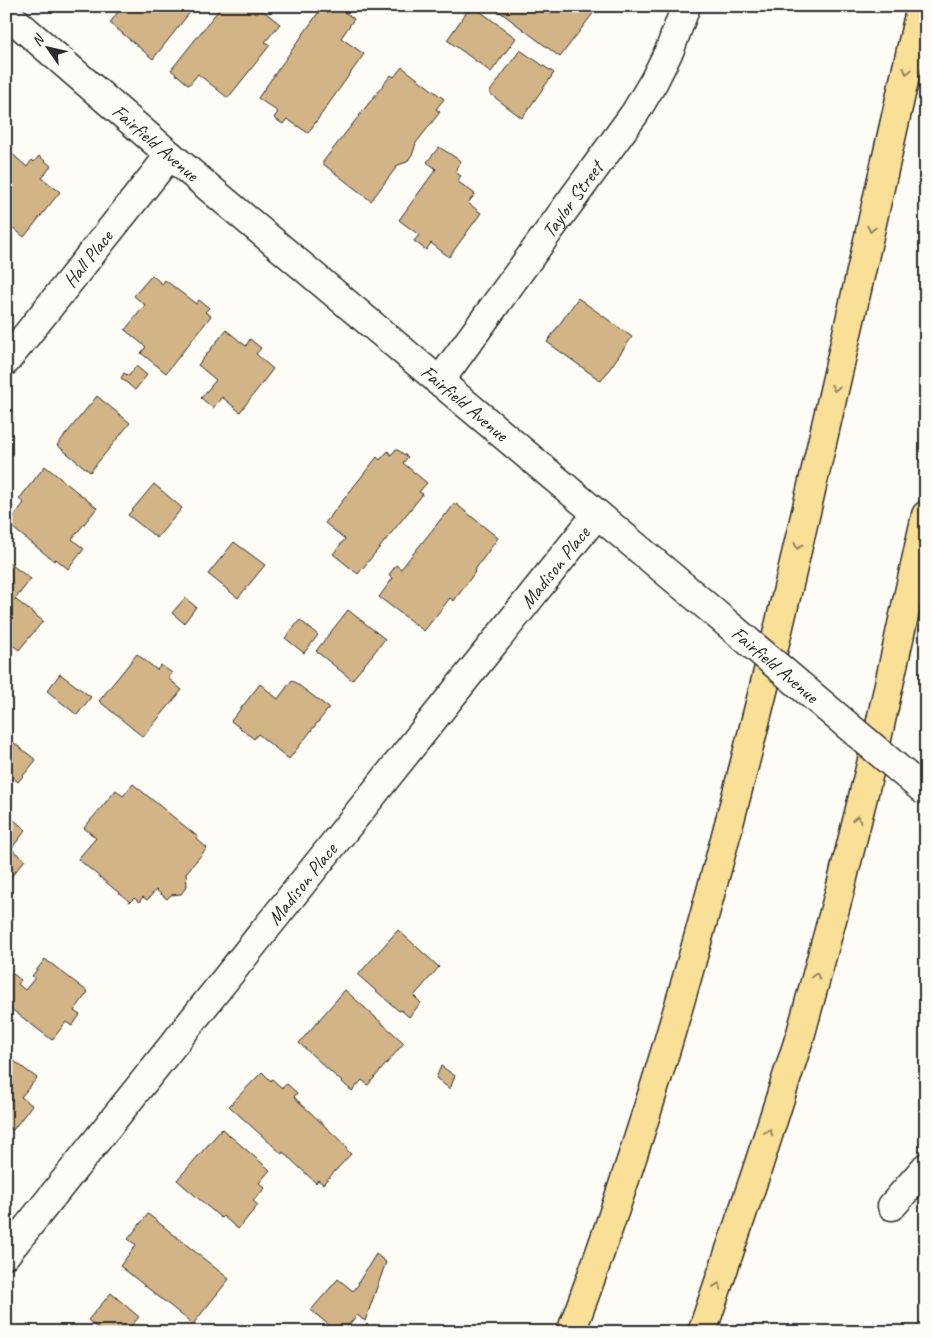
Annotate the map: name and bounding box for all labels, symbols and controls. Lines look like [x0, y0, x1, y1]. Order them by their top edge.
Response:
north arrow [22, 22, 72, 72]
text: N [28, 31, 48, 49]
one-way arrow [902, 66, 913, 75]
street label: Fairfield Avenue [107, 98, 205, 187]
street label: Taylor Street [536, 153, 610, 243]
street label: Hall Place [57, 224, 119, 292]
one-way arrow [866, 225, 877, 234]
street label: Fairfield Avenue [416, 359, 515, 447]
one-way arrow [830, 383, 841, 392]
street label: Madison Place [514, 520, 596, 613]
one-way arrow [793, 542, 804, 551]
street label: Fairfield Avenue [727, 620, 825, 709]
one-way arrow [851, 814, 862, 823]
street label: Madison Place [262, 836, 343, 930]
one-way arrow [810, 972, 821, 980]
one-way arrow [764, 1128, 774, 1136]
one-way arrow [712, 1282, 722, 1290]

